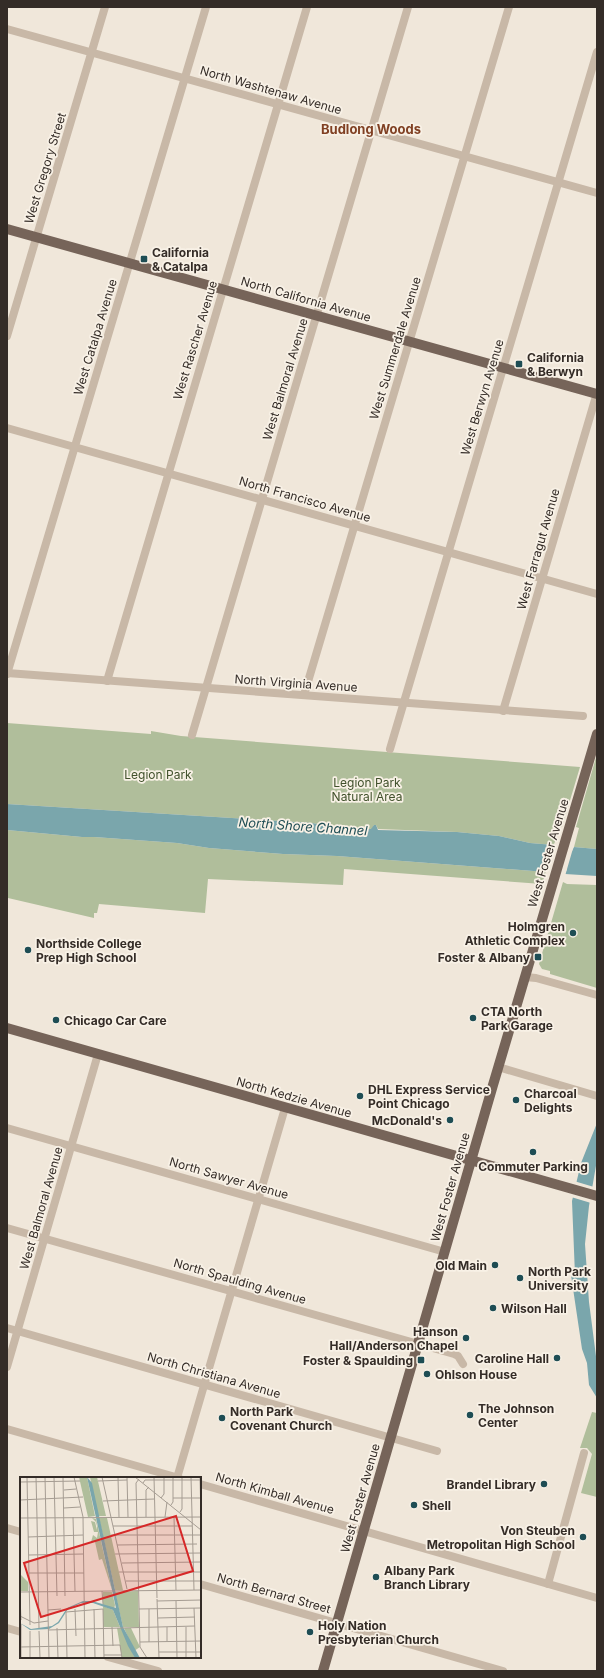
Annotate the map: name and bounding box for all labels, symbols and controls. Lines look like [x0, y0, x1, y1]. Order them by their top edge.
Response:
street label: North Washtenaw Avenue [198, 63, 344, 117]
street label: West Gregory Street [21, 111, 69, 225]
district label: Budlong Woods [321, 121, 421, 137]
place label: California & Catalpa [152, 245, 209, 274]
marker: California & Catalpa [139, 254, 149, 264]
street label: North California Avenue [239, 273, 373, 325]
street label: West Summerdale Avenue [366, 275, 424, 421]
street label: West Catalpa Avenue [70, 277, 120, 397]
street label: West Rascher Avenue [170, 279, 220, 401]
street label: West Balmoral Avenue [259, 316, 311, 442]
street label: West Berwyn Avenue [457, 337, 507, 457]
place label: California & Berwyn [527, 350, 584, 379]
marker: California & Berwyn [514, 359, 524, 369]
street label: North Francisco Avenue [238, 473, 372, 525]
street label: West Farragut Avenue [514, 487, 562, 611]
street label: North Virginia Avenue [234, 671, 358, 695]
park label: Legion Park [124, 767, 192, 782]
park label: Legion Park Natural Area [332, 775, 402, 804]
street label: West Foster Avenue [524, 797, 572, 909]
water label: North Shore Channel [238, 814, 369, 839]
place label: Holmgren Athletic Complex [465, 919, 565, 948]
marker: Holmgren Athletic Complex [568, 928, 578, 938]
place label: Northside College Prep High School [36, 936, 142, 965]
marker: Northside College Prep High School [23, 945, 33, 955]
place label: Foster & Albany [438, 950, 531, 965]
marker: Foster & Albany [533, 952, 543, 962]
place label: CTA North Park Garage [481, 1004, 553, 1033]
place label: Chicago Car Care [64, 1013, 167, 1028]
marker: CTA North Park Garage [468, 1013, 478, 1023]
marker: Chicago Car Care [51, 1015, 61, 1025]
street label: North Kedzie Avenue [235, 1073, 353, 1121]
place label: DHL Express Service Point Chicago [368, 1082, 490, 1111]
place label: Charcoal Delights [524, 1086, 577, 1115]
marker: DHL Express Service Point Chicago [355, 1091, 365, 1101]
marker: Charcoal Delights [511, 1095, 521, 1105]
place label: McDonald's [372, 1113, 442, 1128]
marker: McDonald's [445, 1115, 455, 1125]
street label: West Foster Avenue [427, 1131, 473, 1243]
street label: West Balmoral Avenue [16, 1145, 66, 1271]
marker: Commuter Parking [528, 1147, 538, 1157]
street label: North Sawyer Avenue [168, 1154, 290, 1202]
place label: Commuter Parking [478, 1159, 588, 1174]
street label: North Spaulding Avenue [172, 1255, 308, 1307]
place label: Old Main [435, 1258, 487, 1273]
marker: Old Main [490, 1260, 500, 1270]
place label: North Park University [528, 1264, 591, 1293]
marker: North Park University [515, 1273, 525, 1283]
place label: Wilson Hall [501, 1301, 567, 1316]
marker: Wilson Hall [488, 1303, 498, 1313]
place label: Hanson Hall/Anderson Chapel [329, 1324, 458, 1353]
marker: Hanson Hall/Anderson Chapel [461, 1333, 471, 1343]
street label: North Christiana Avenue [146, 1349, 282, 1401]
place label: Caroline Hall [475, 1351, 549, 1366]
place label: Foster & Spaulding [303, 1353, 413, 1368]
marker: Caroline Hall [552, 1353, 562, 1363]
marker: Foster & Spaulding [416, 1355, 426, 1365]
place label: Ohlson House [435, 1367, 517, 1382]
marker: Ohlson House [422, 1369, 432, 1379]
place label: The Johnson Center [478, 1401, 554, 1430]
place label: North Park Covenant Church [230, 1404, 332, 1433]
marker: The Johnson Center [465, 1410, 475, 1420]
marker: North Park Covenant Church [217, 1413, 227, 1423]
street label: West Foster Avenue [337, 1442, 383, 1554]
street label: North Kimball Avenue [214, 1469, 336, 1517]
inset map [20, 1477, 201, 1658]
place label: Brandel Library [447, 1477, 537, 1492]
marker: Brandel Library [539, 1479, 549, 1489]
place label: Shell [422, 1498, 451, 1513]
marker: Shell [409, 1500, 419, 1510]
place label: Von Steuben Metropolitan High School [427, 1523, 575, 1552]
marker: Von Steuben Metropolitan High School [578, 1532, 588, 1542]
place label: Albany Park Branch Library [384, 1563, 471, 1592]
street label: North Bernard Street [215, 1570, 333, 1616]
marker: Albany Park Branch Library [371, 1572, 381, 1582]
place label: Holy Nation Presbyterian Church [318, 1618, 439, 1647]
marker: Holy Nation Presbyterian Church [305, 1627, 315, 1637]

